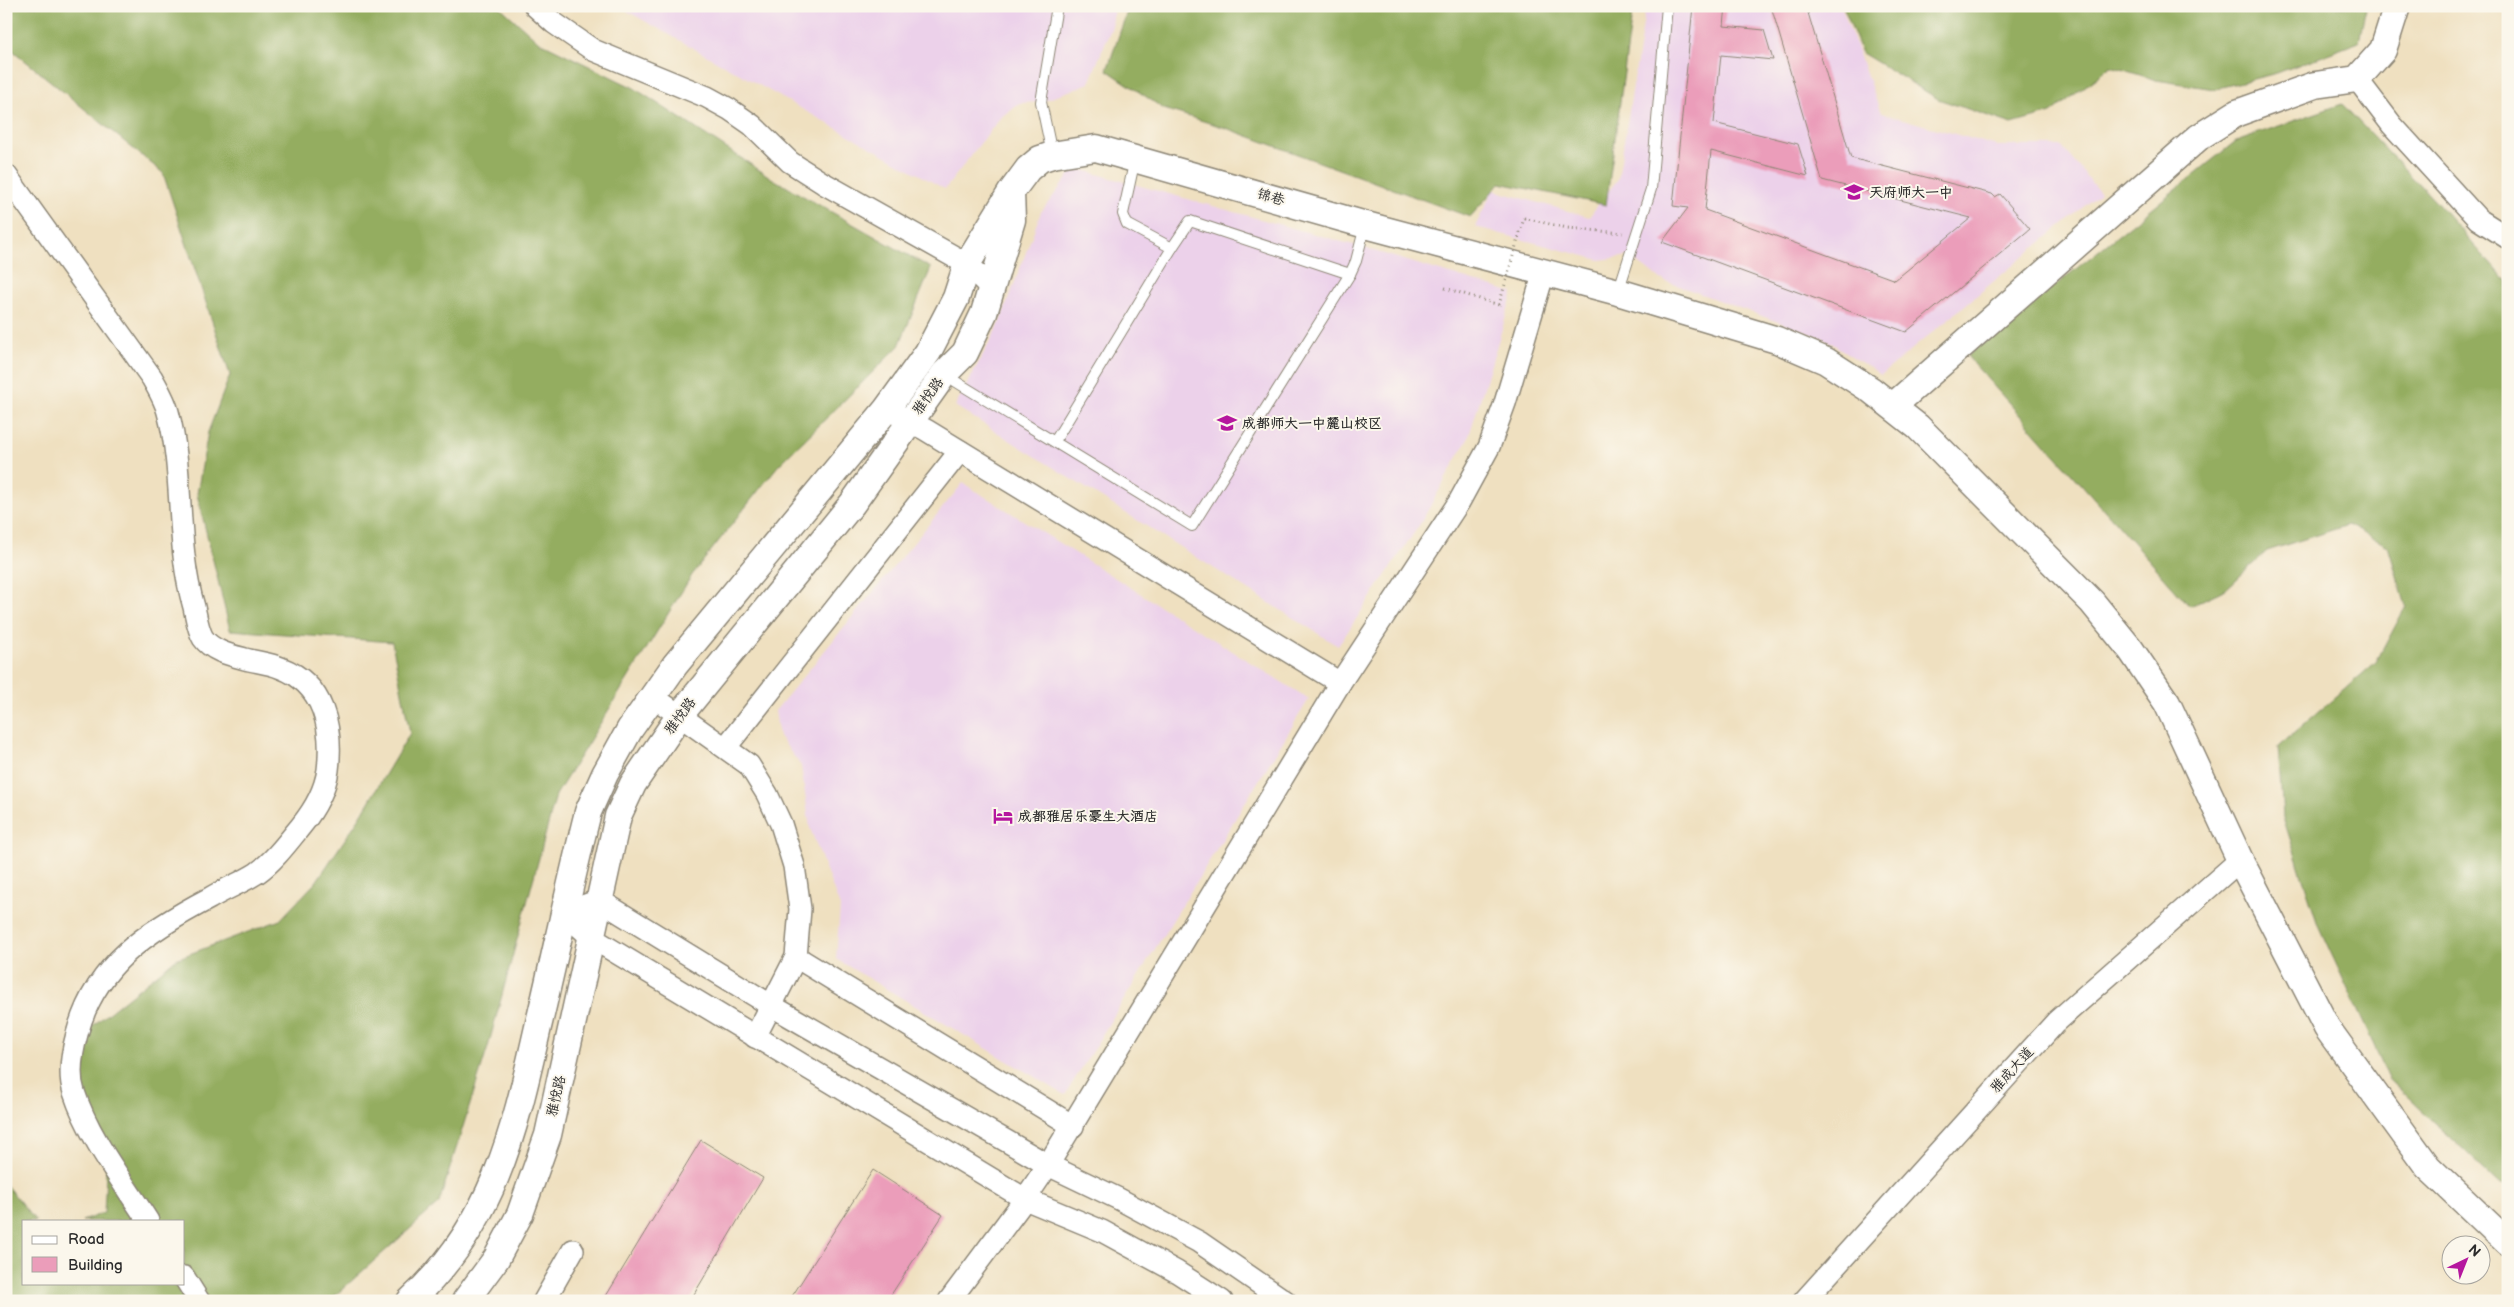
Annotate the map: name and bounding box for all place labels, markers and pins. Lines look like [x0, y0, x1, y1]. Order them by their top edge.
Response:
school or university icon: 天府师大一中 [1843, 181, 1865, 203]
place label: 天府师大一中 [1869, 184, 1953, 201]
school or university icon: 成都师大一中麓山校区 [1216, 412, 1238, 434]
place label: 成都师大一中麓山校区 [1242, 415, 1382, 432]
hotel icon: 成都雅居乐豪生大酒店 [992, 805, 1014, 827]
place label: 成都雅居乐豪生大酒店 [1018, 808, 1158, 825]

